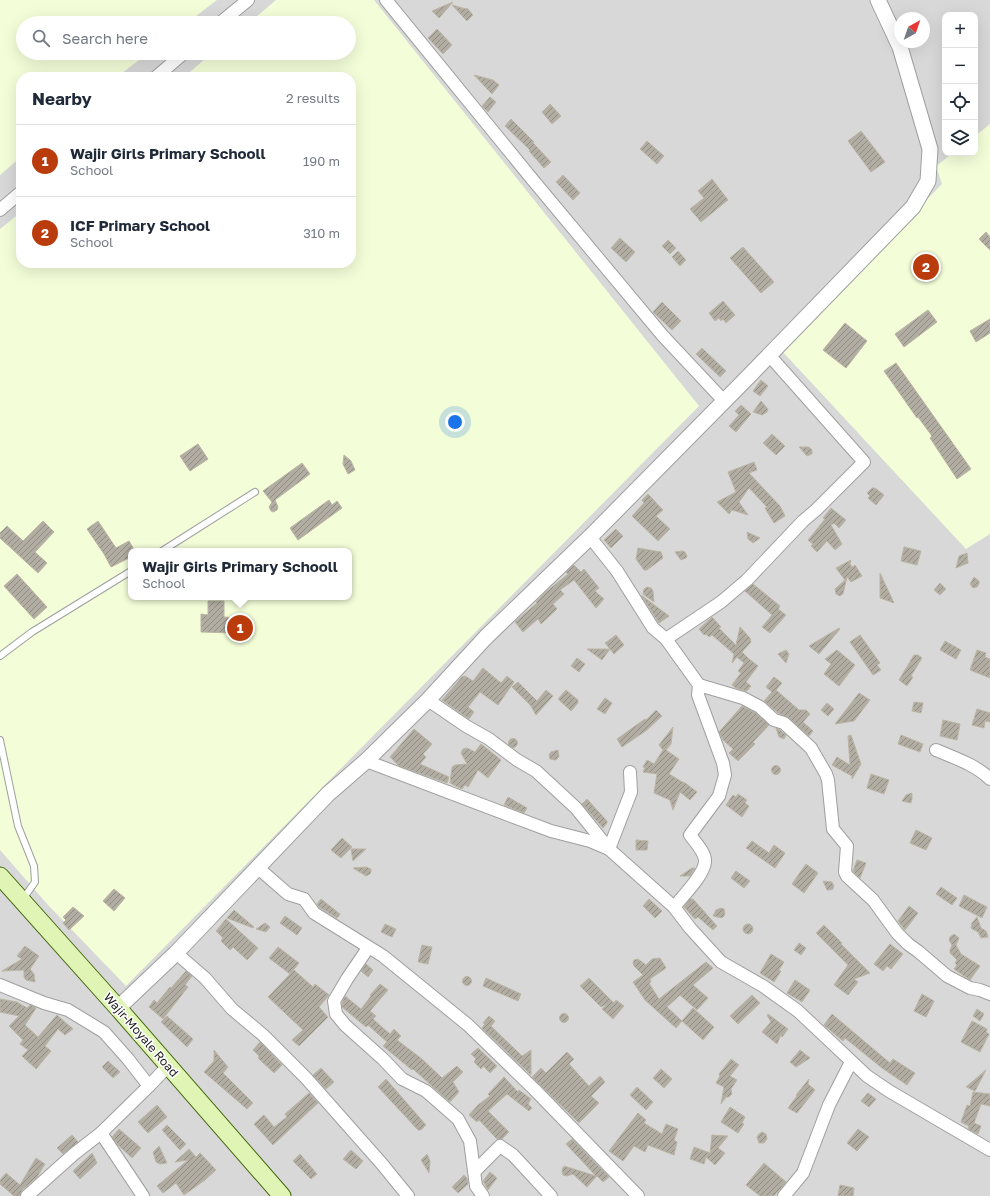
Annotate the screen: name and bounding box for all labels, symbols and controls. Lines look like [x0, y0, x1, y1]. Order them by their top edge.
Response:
north arrow [894, 12, 930, 48]
map controls [942, 12, 978, 156]
button: + [942, 12, 978, 48]
search box [16, 16, 356, 60]
icon: search [30, 27, 52, 49]
text: Search here [62, 29, 148, 47]
button: − [942, 48, 978, 84]
button: locate [942, 84, 978, 120]
text: Nearby [32, 88, 92, 109]
text: 2 results [286, 90, 340, 106]
button: layers [942, 120, 978, 156]
text: Wajir Girls Primary Schooll [70, 144, 266, 162]
text: 1 [42, 153, 48, 169]
text: 190 m [303, 153, 340, 169]
text: School [70, 162, 113, 178]
text: ICF Primary School [70, 216, 210, 234]
text: 2 [41, 225, 49, 241]
text: 310 m [303, 225, 340, 241]
text: School [70, 234, 113, 250]
pin: 2 [913, 252, 939, 282]
your location [445, 412, 465, 432]
popup [128, 548, 352, 600]
text: Wajir Girls Primary Schooll [142, 557, 338, 575]
text: School [142, 575, 185, 591]
pin: 1 [227, 613, 253, 643]
street label: Wajir-Moyale Road [101, 990, 182, 1080]

